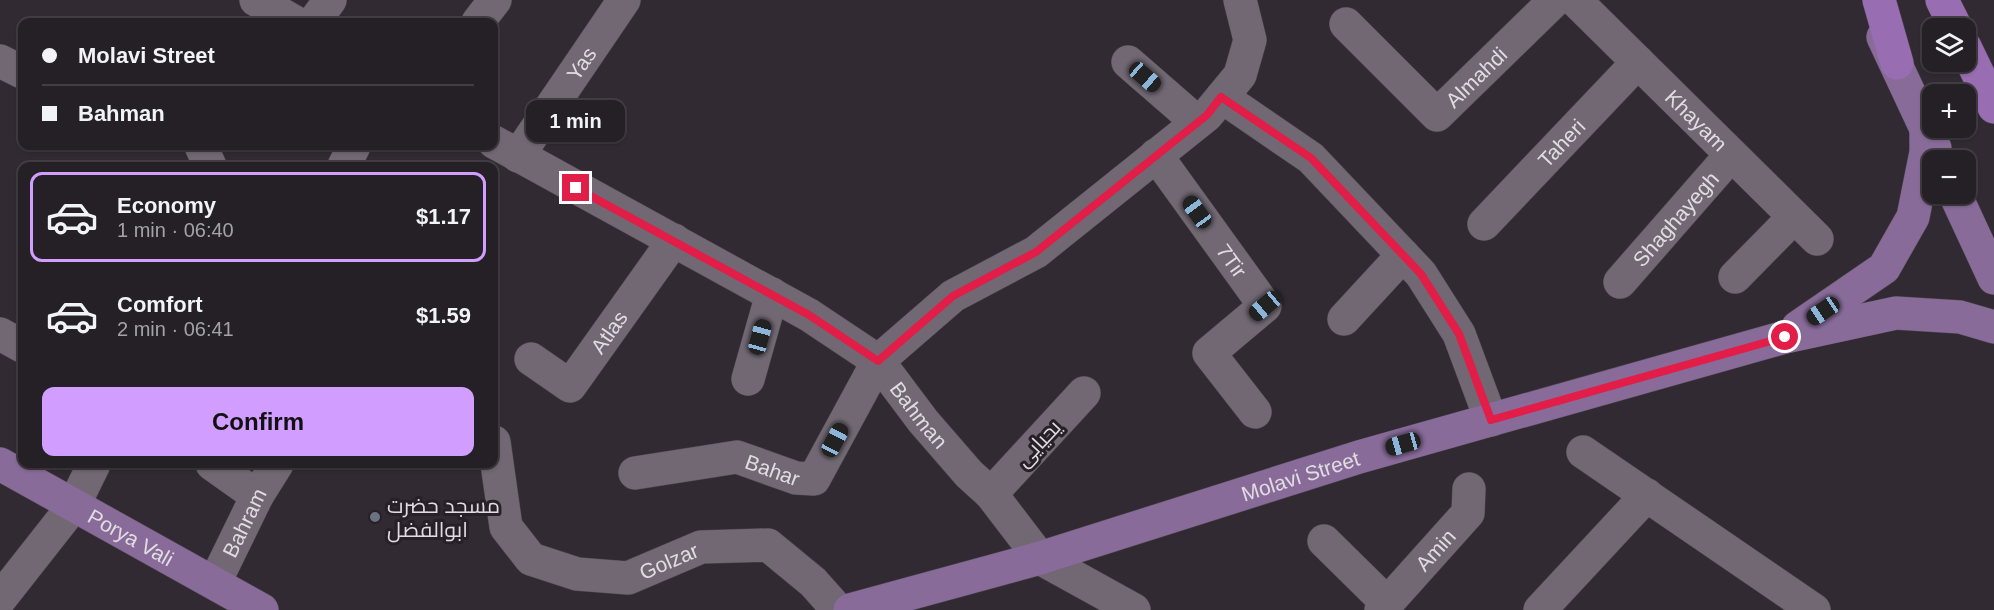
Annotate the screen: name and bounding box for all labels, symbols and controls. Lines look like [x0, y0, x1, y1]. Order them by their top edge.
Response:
map controls [1922, 18, 1976, 204]
button: layers [1922, 18, 1976, 72]
street label: Almahdi [1441, 42, 1511, 112]
text: Molavi Street [78, 43, 215, 68]
street label: Yas [562, 43, 600, 84]
car [1126, 58, 1164, 96]
button: + [1922, 84, 1976, 138]
street label: Khayam [1661, 85, 1732, 155]
text: Bahman [78, 101, 165, 126]
callout: 1 min [526, 101, 626, 143]
text: 1 min [549, 110, 602, 132]
street label: Taheri [1533, 114, 1589, 171]
button: − [1922, 150, 1976, 204]
street label: Shaghayegh [1628, 167, 1723, 271]
route end [562, 174, 589, 201]
icon: car [45, 190, 99, 244]
car [1179, 192, 1215, 232]
text: Economy [117, 193, 216, 218]
text: $1.17 [416, 204, 471, 229]
text: 1 min · 06:40 [117, 219, 234, 241]
street label: 7Tir [1212, 239, 1252, 281]
car [1245, 288, 1285, 324]
icon: car [45, 289, 99, 343]
text: Comfort [117, 292, 203, 317]
car [1803, 293, 1843, 329]
text: $1.59 [416, 303, 471, 328]
street label: Atlas [586, 306, 632, 357]
car [747, 317, 773, 357]
text: 2 min · 06:41 [117, 318, 234, 340]
route start [1771, 323, 1798, 350]
street label: Bahman [886, 377, 953, 453]
button: Confirm [42, 387, 474, 456]
street label: یحیایی [1011, 415, 1067, 472]
car [819, 420, 851, 460]
car [1383, 430, 1423, 458]
street label: Molavi Street [1238, 446, 1362, 505]
street label: Bahar [742, 449, 803, 490]
street label: Bahram [217, 485, 270, 561]
place label: مسجد حضرت ابوالفضل [387, 494, 500, 543]
street label: Porya Vali [84, 504, 178, 570]
marker: مسجد حضرت ابوالفضل [368, 510, 382, 524]
street label: Amin [1411, 524, 1460, 575]
street label: Golzar [636, 538, 701, 583]

